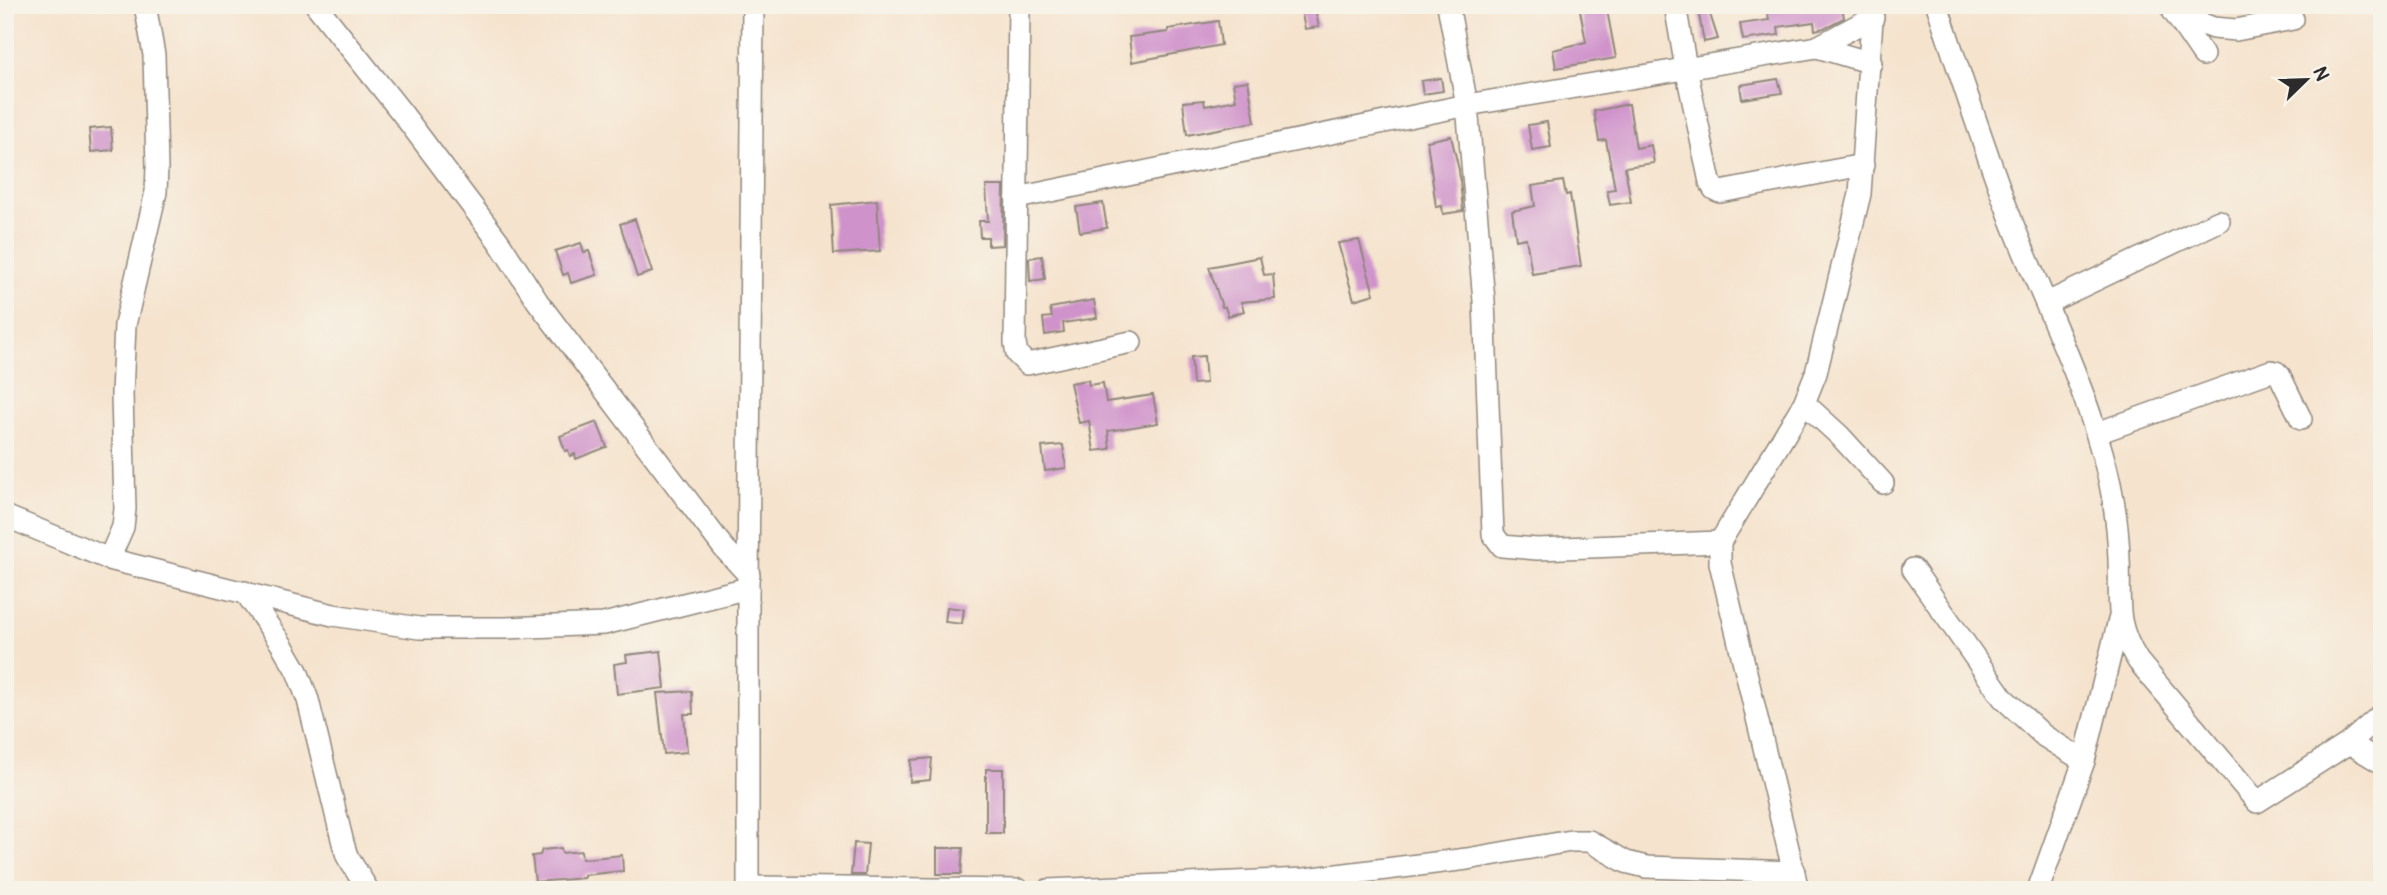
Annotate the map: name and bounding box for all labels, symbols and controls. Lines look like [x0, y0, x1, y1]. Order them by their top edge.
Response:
north arrow [2272, 46, 2342, 116]
text: N [2307, 63, 2334, 84]

